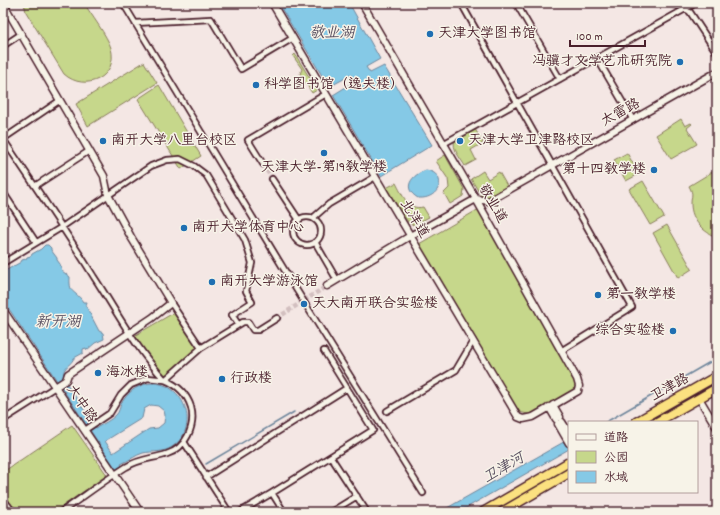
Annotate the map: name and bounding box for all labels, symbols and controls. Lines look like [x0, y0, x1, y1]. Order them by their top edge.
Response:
scale bar [570, 22, 645, 48]
water label: 敬业湖 [309, 23, 356, 45]
place label: 天津大学图书馆 [438, 24, 536, 44]
marker: 天津大学图书馆 [425, 29, 435, 39]
text: 100 m [576, 29, 603, 46]
place label: 冯骥才文学艺术研究院 [532, 52, 672, 72]
marker: 冯骥才文学艺术研究院 [675, 57, 685, 67]
place label: 科学图书馆（逸夫楼） [264, 75, 404, 95]
marker: 科学图书馆（逸夫楼） [251, 80, 261, 90]
street label: 太雷路 [598, 94, 644, 132]
place label: 南开大学八里台校区 [111, 131, 237, 151]
place label: 天津大学卫津路校区 [468, 131, 594, 151]
marker: 南开大学八里台校区 [98, 136, 108, 146]
marker: 天津大学卫津路校区 [455, 136, 465, 146]
marker: 天津大学-第19教学楼 [319, 148, 329, 158]
place label: 天津大学-第19教学楼 [261, 158, 387, 178]
place label: 第十四教学楼 [562, 160, 646, 180]
marker: 第十四教学楼 [649, 165, 659, 175]
street label: 敬业道 [473, 181, 511, 227]
street label: 北洋道 [395, 196, 433, 242]
place label: 南开大学体育中心 [192, 218, 304, 238]
marker: 南开大学体育中心 [179, 223, 189, 233]
place label: 南开大学游泳馆 [220, 272, 318, 292]
marker: 南开大学游泳馆 [207, 277, 217, 287]
place label: 第一教学楼 [606, 285, 676, 305]
marker: 第一教学楼 [593, 290, 603, 300]
place label: 天大南开联合实验楼 [312, 294, 438, 314]
marker: 天大南开联合实验楼 [299, 299, 309, 309]
water label: 新开湖 [35, 312, 82, 334]
place label: 综合实验楼 [595, 321, 665, 341]
marker: 综合实验楼 [668, 326, 678, 336]
place label: 海冰楼 [106, 363, 148, 383]
marker: 海冰楼 [93, 368, 103, 378]
place label: 行政楼 [230, 369, 272, 389]
street label: 卫津路 [647, 369, 693, 407]
marker: 行政楼 [217, 374, 227, 384]
street label: 大中路 [61, 381, 101, 427]
legend [568, 421, 698, 493]
text: 道路 [604, 430, 628, 447]
water label: 卫津河 [479, 447, 532, 490]
text: 公园 [604, 450, 628, 467]
text: 水域 [604, 470, 628, 487]

